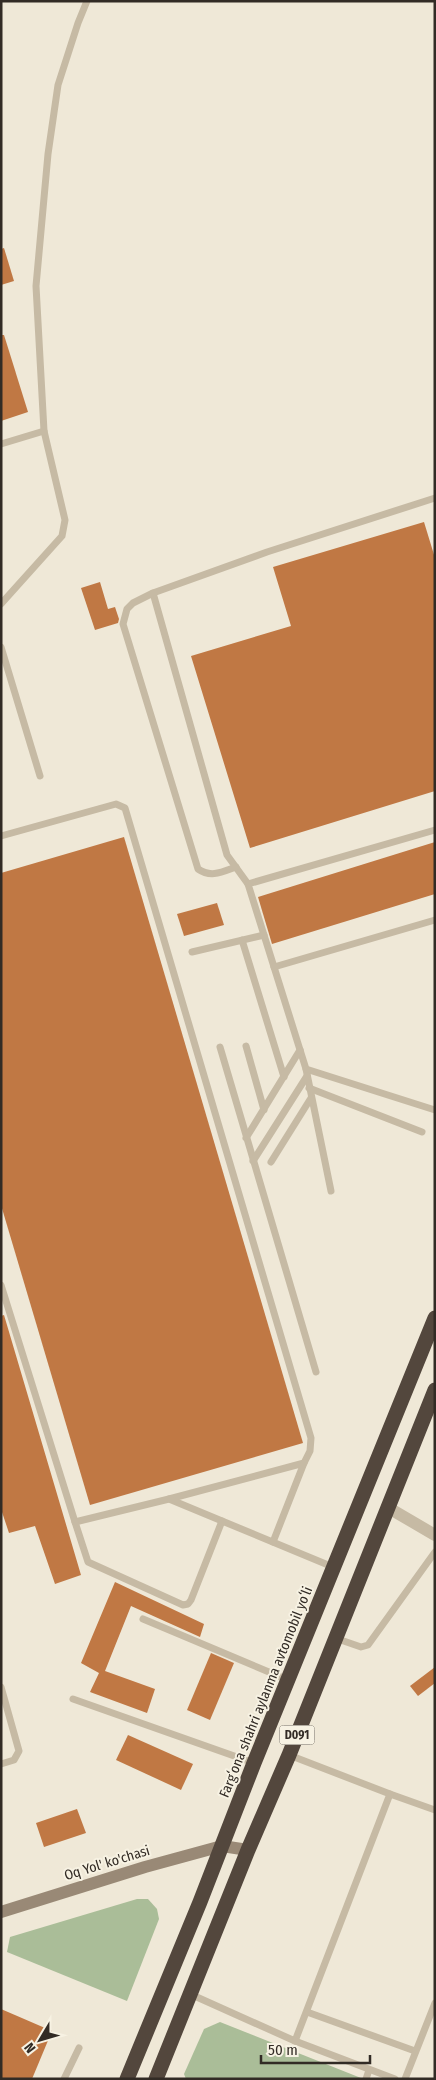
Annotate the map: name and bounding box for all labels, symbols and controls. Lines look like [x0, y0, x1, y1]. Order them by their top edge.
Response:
street label: Fargʻona shahri aylanma avtomobil yoʻli [216, 1584, 316, 1800]
road number: D091 [280, 1726, 314, 1744]
street label: Oq Yol' ko'chasi [62, 1842, 152, 1884]
north arrow [15, 2015, 65, 2065]
scale bar [261, 2032, 370, 2064]
text: N [21, 2039, 39, 2056]
text: 50 m [268, 2041, 298, 2059]

